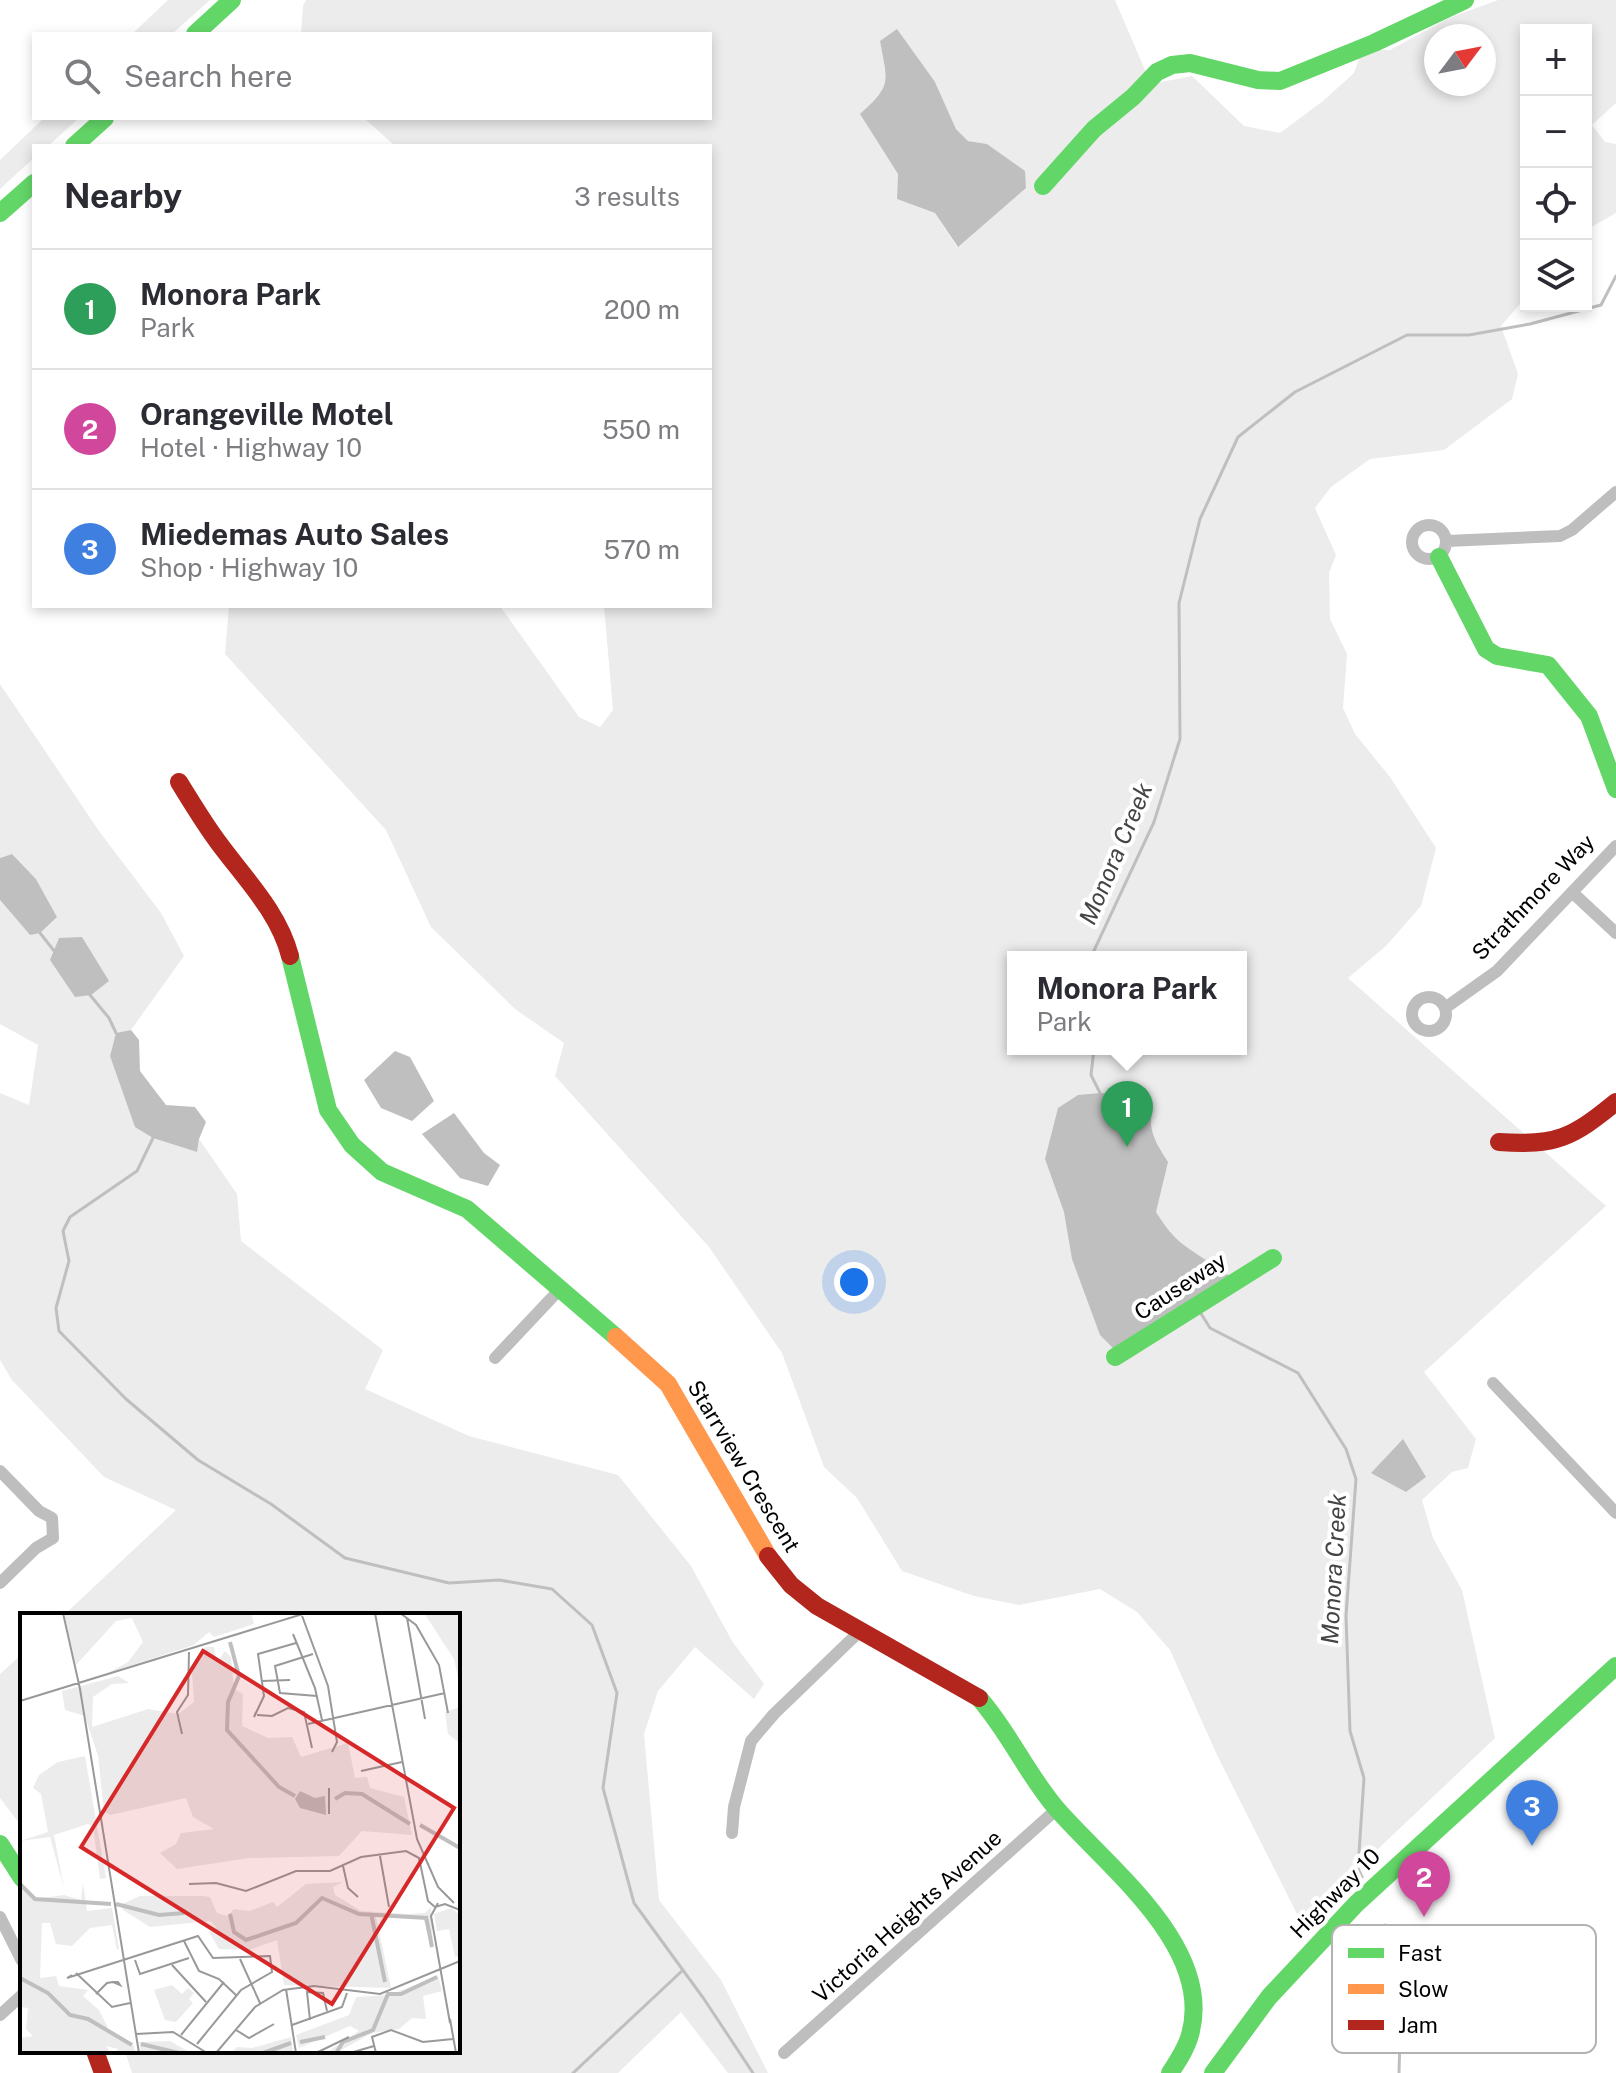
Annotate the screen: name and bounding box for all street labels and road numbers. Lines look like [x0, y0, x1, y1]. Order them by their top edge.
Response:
street label: Strathmore Way [1466, 829, 1600, 965]
street label: Causeway [1129, 1247, 1231, 1325]
street label: Starrview Crescent [682, 1375, 806, 1557]
street label: Victoria Heights Avenue [807, 1824, 1007, 2008]
street label: Highway 10 [1285, 1843, 1385, 1943]

